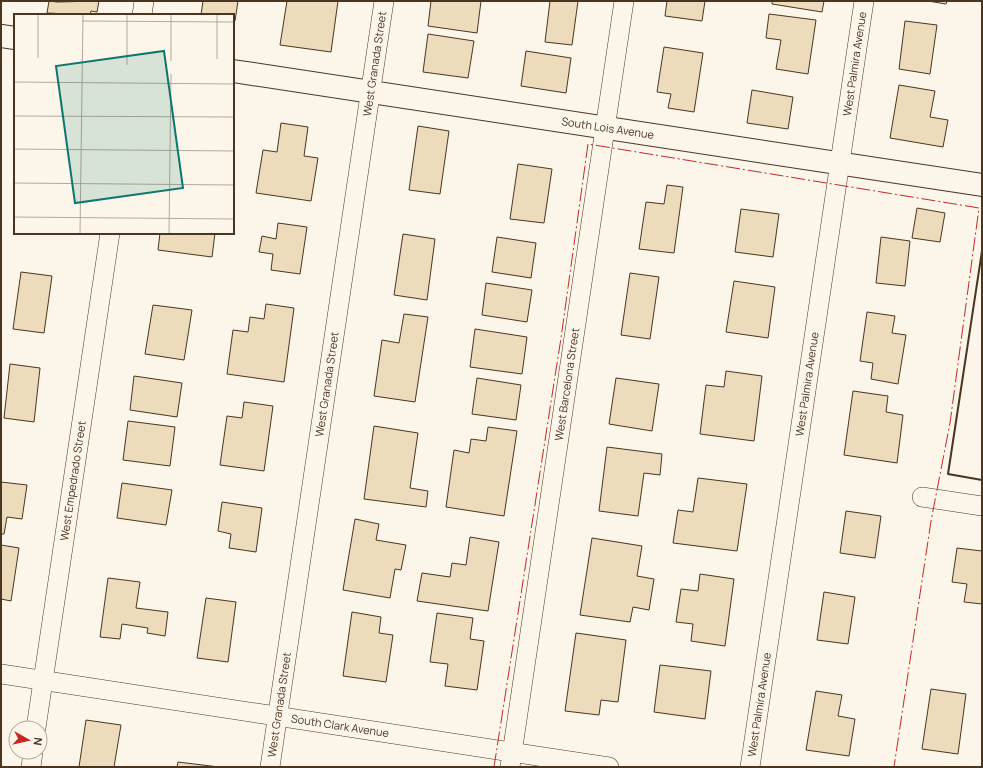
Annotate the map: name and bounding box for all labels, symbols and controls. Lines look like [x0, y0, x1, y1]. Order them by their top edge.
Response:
street label: West Granada Street [359, 10, 389, 117]
street label: West Palmira Avenue [839, 10, 869, 117]
inset map [14, 14, 234, 234]
street label: South Lois Avenue [560, 113, 656, 142]
street label: West Barcelona Street [551, 327, 582, 442]
street label: West Palmira Avenue [791, 330, 822, 437]
street label: West Granada Street [311, 331, 342, 438]
street label: West Empedrado Street [56, 420, 89, 542]
street label: West Granada Street [264, 651, 294, 758]
street label: West Palmira Avenue [744, 651, 774, 758]
street label: South Clark Avenue [290, 710, 391, 740]
north arrow [8, 720, 48, 760]
text: N [30, 737, 46, 747]

